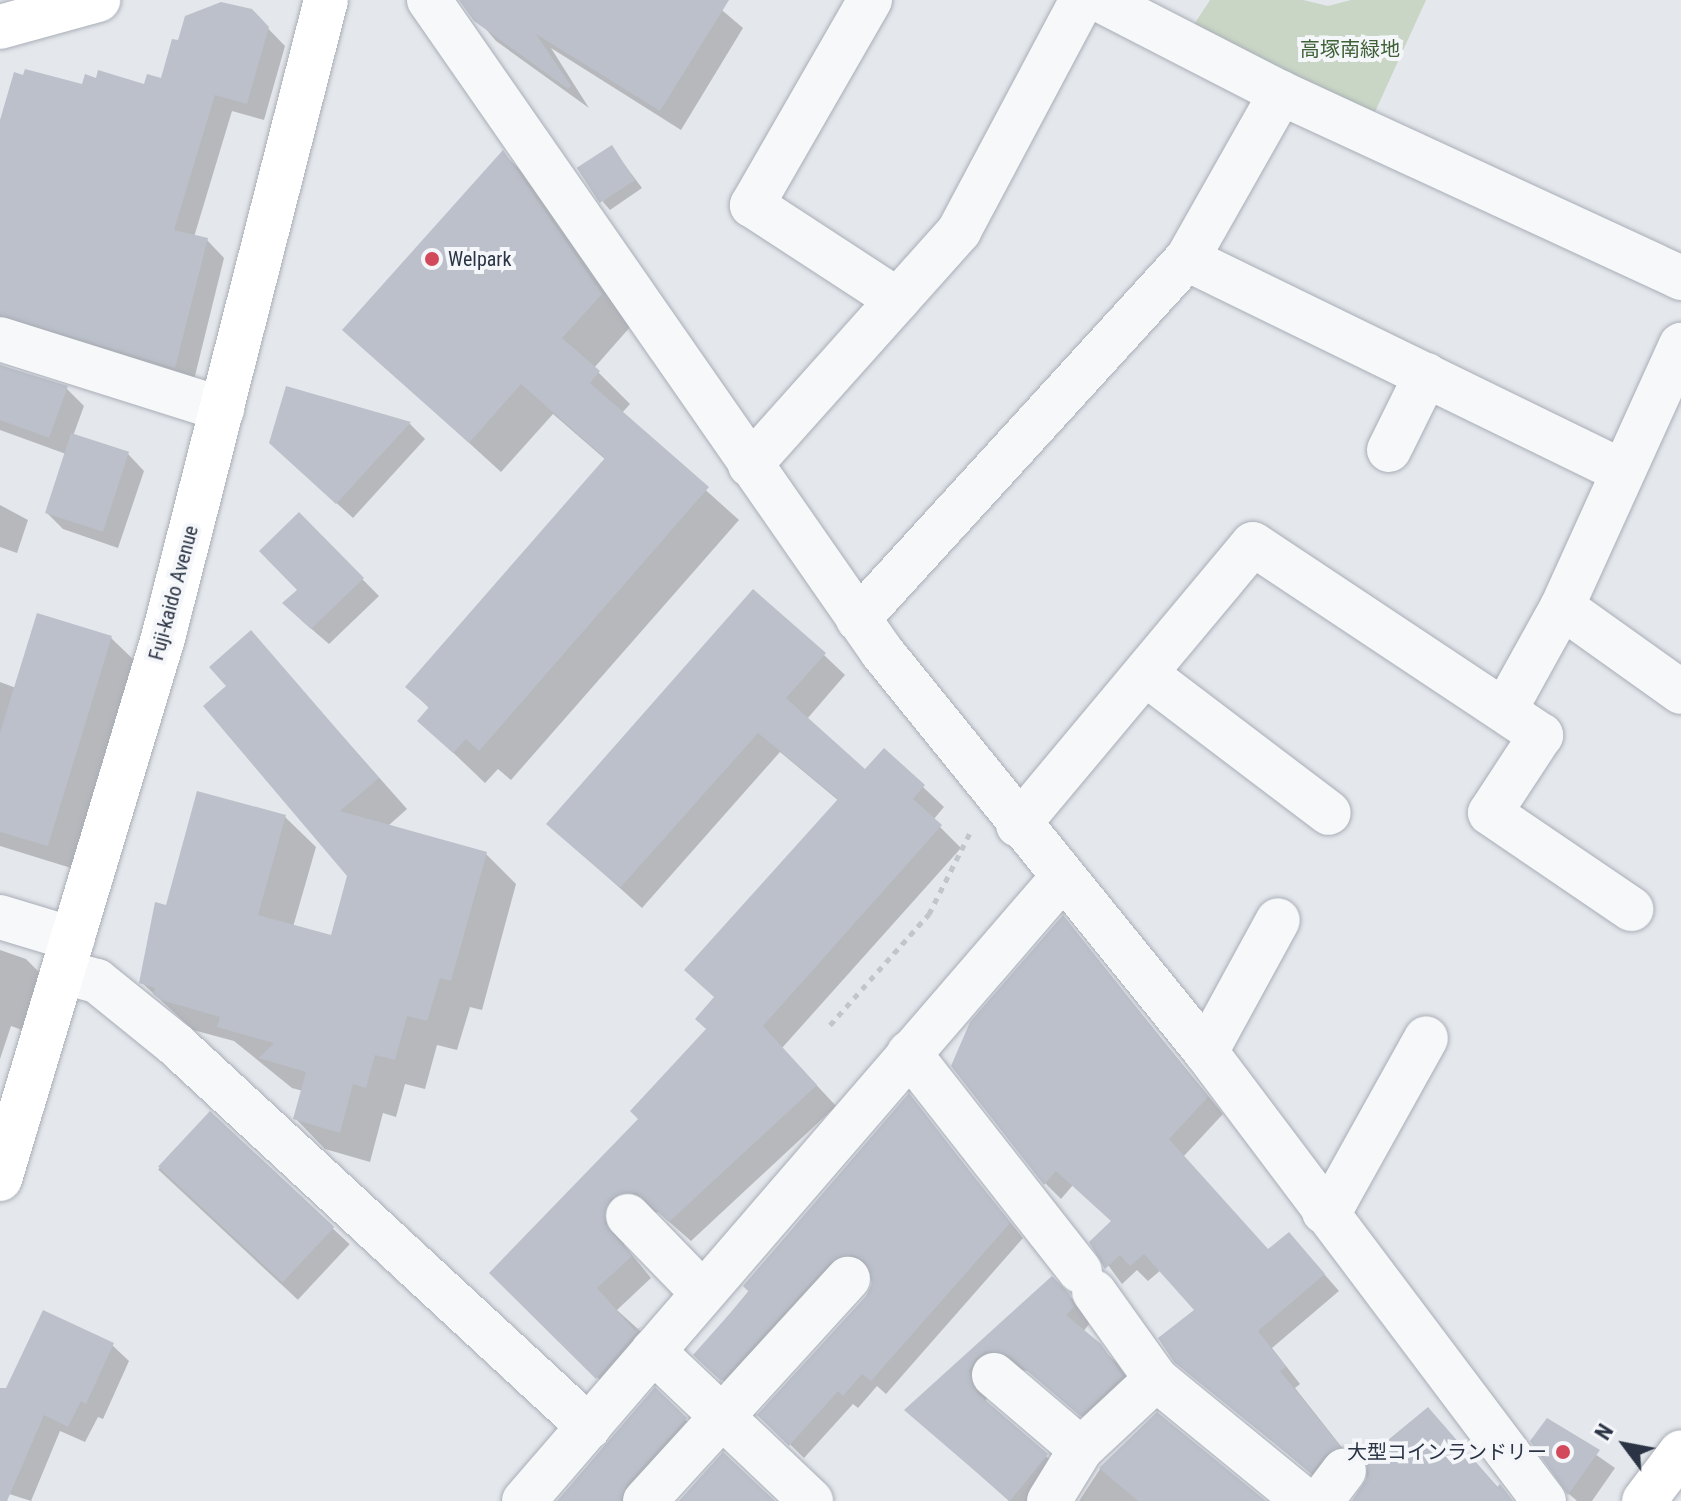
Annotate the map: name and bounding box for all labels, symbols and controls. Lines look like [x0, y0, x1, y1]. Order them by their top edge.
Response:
park label: 高塚南緑地 [1300, 37, 1400, 61]
place label: Welpark [448, 247, 511, 271]
marker: Welpark [423, 250, 441, 268]
street label: Fuji-kaido Avenue [144, 523, 204, 663]
north arrow [1585, 1405, 1665, 1485]
text: N [1590, 1420, 1618, 1444]
place label: 大型コインランドリー [1347, 1440, 1547, 1464]
marker: 大型コインランドリー [1554, 1443, 1572, 1461]

